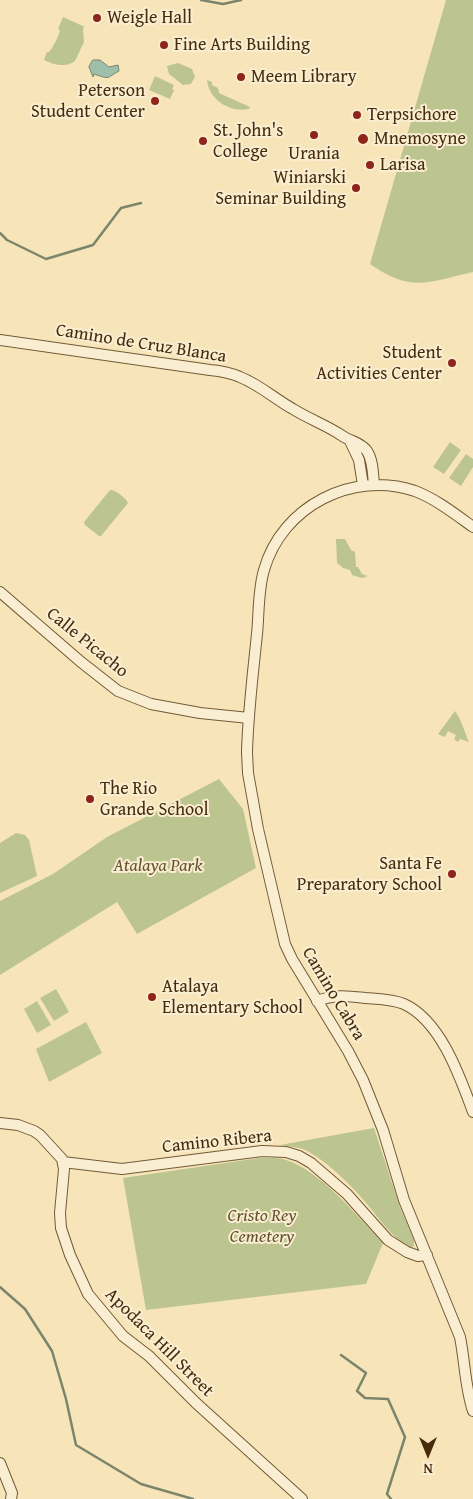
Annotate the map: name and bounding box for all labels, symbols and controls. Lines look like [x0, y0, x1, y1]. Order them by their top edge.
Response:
place label: Weigle Hall [107, 7, 192, 29]
marker: Weigle Hall [91, 12, 103, 24]
place label: Fine Arts Building [174, 34, 310, 56]
marker: Fine Arts Building [158, 39, 170, 51]
place label: Meem Library [251, 66, 357, 88]
marker: Meem Library [235, 71, 247, 83]
place label: Peterson Student Center [31, 80, 145, 122]
marker: Peterson Student Center [149, 95, 161, 107]
place label: Terpsichore [367, 104, 457, 126]
marker: Terpsichore [351, 109, 363, 121]
place label: St. John's College [213, 120, 283, 162]
place label: Mnemosyne [374, 128, 466, 150]
marker: Urania [308, 129, 320, 141]
marker: Mnemosyne [356, 132, 370, 146]
marker: St. John's College [197, 135, 209, 147]
place label: Urania [288, 143, 340, 165]
place label: Larisa [380, 154, 425, 176]
marker: Larisa [364, 159, 376, 171]
place label: Winiarski Seminar Building [215, 167, 346, 210]
marker: Winiarski Seminar Building [350, 182, 362, 194]
street label: Camino de Cruz Blanca [54, 320, 228, 368]
place label: Student Activities Center [316, 342, 442, 384]
marker: Student Activities Center [446, 357, 458, 369]
street label: Calle Picacho [42, 603, 132, 683]
place label: The Rio Grande School [100, 778, 209, 821]
marker: The Rio Grande School [84, 793, 96, 805]
place label: Santa Fe Preparatory School [297, 853, 442, 896]
park label: Atalaya Park [114, 855, 202, 877]
marker: Santa Fe Preparatory School [446, 868, 458, 880]
street label: Camino Cabra [297, 944, 369, 1044]
place label: Atalaya Elementary School [162, 976, 303, 1019]
marker: Atalaya Elementary School [146, 991, 158, 1003]
street label: Camino Ribera [161, 1125, 273, 1159]
park label: Cristo Rey Cemetery [228, 1205, 296, 1248]
street label: Apodaca Hill Street [100, 1284, 218, 1402]
north arrow [403, 1429, 453, 1479]
text: N [423, 1459, 433, 1479]

